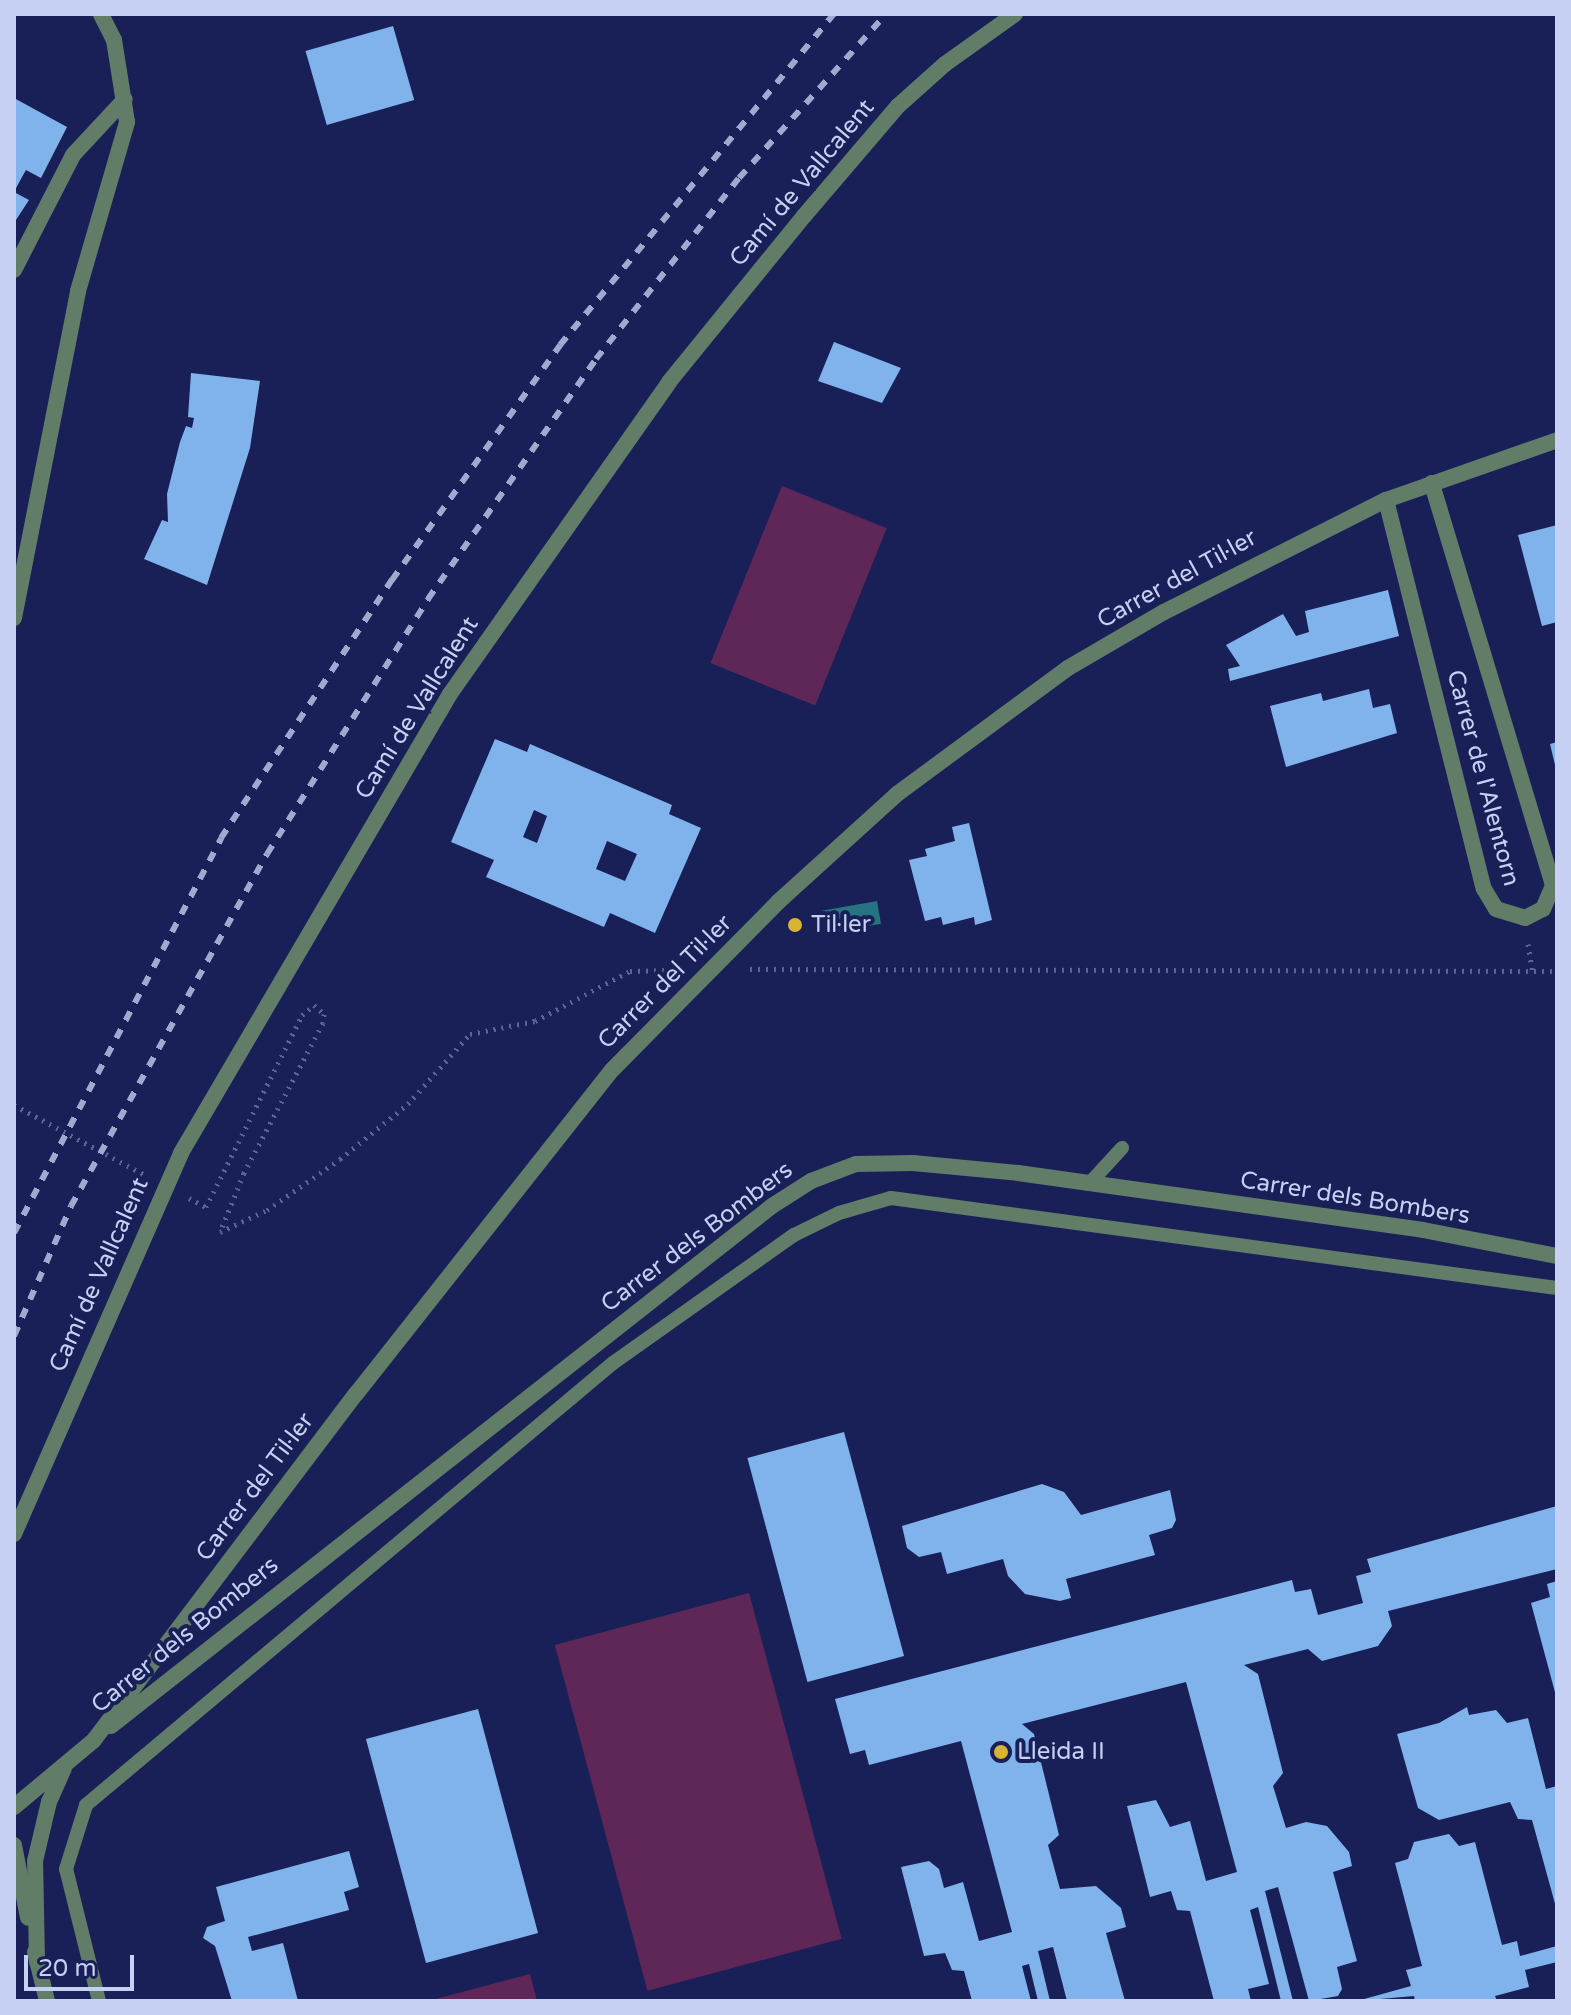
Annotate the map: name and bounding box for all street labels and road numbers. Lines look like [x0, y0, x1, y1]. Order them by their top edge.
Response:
street label: Camí de Vallcalent [724, 94, 880, 272]
street label: Carrer del Til·ler [1092, 523, 1262, 635]
street label: Camí de Vallcalent [349, 612, 485, 804]
street label: Carrer de l'Alentorn [1440, 667, 1526, 889]
street label: Carrer del Til·ler [592, 909, 738, 1055]
street label: Carrer dels Bombers [596, 1156, 798, 1318]
street label: Carrer dels Bombers [1238, 1166, 1472, 1230]
street label: Camí de Vallcalent [43, 1173, 155, 1377]
street label: Carrer del Til·ler [190, 1407, 320, 1567]
street label: Carrer dels Bombers [86, 1551, 284, 1719]

